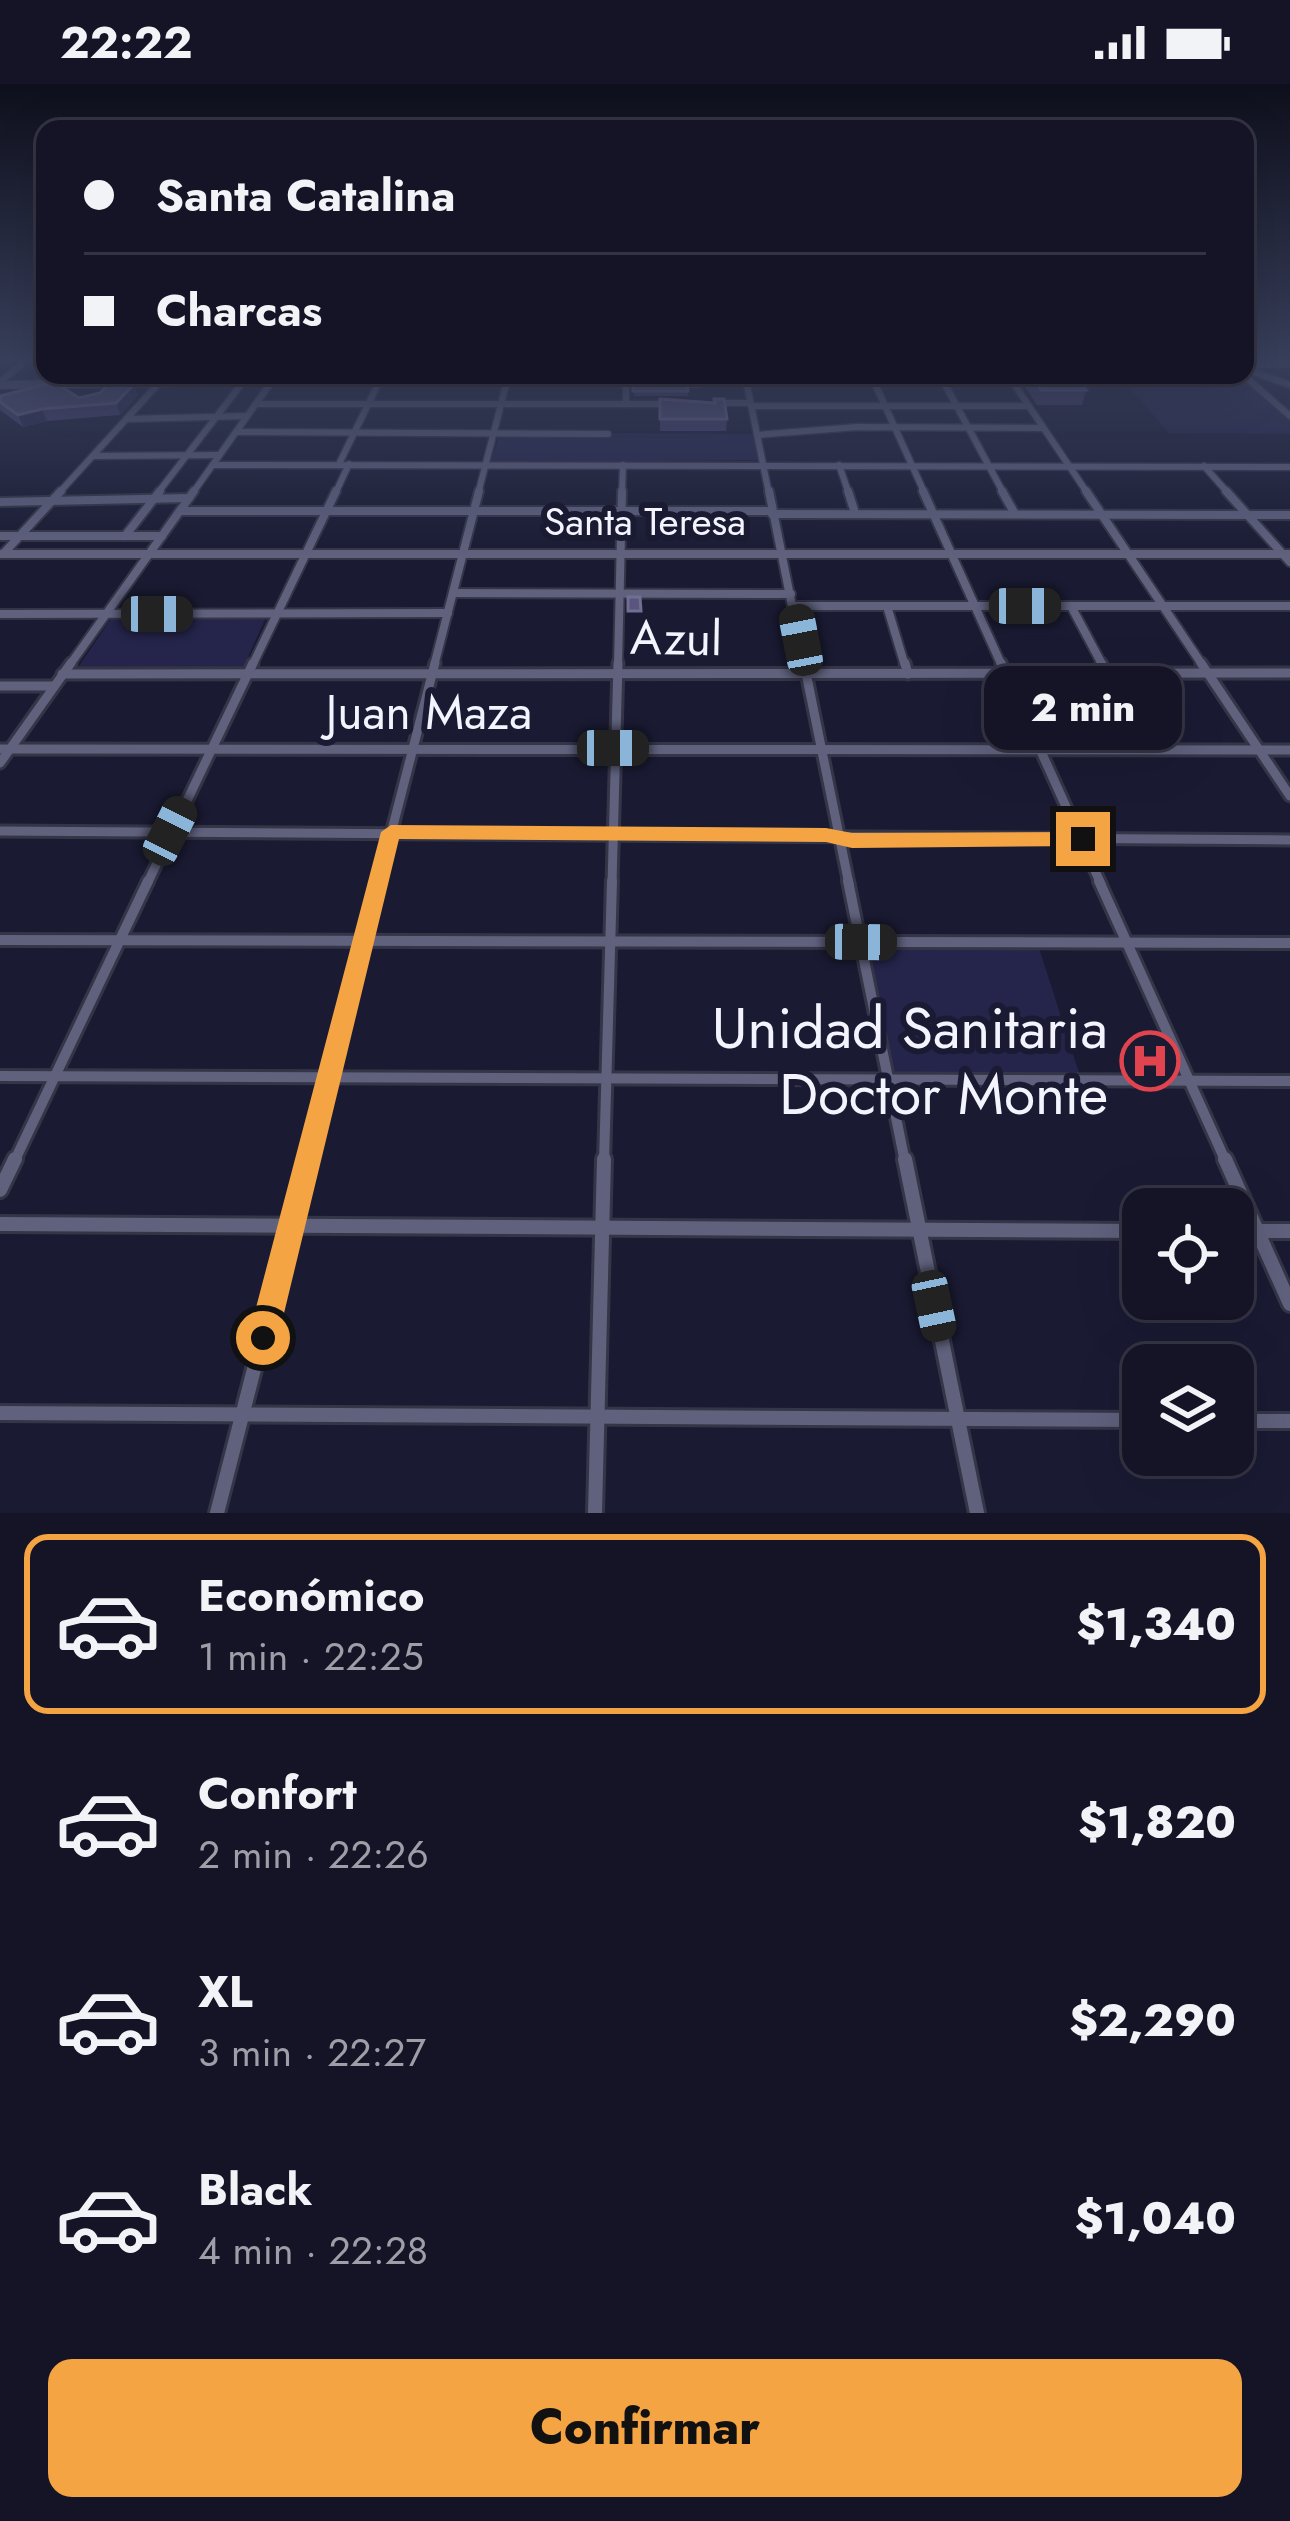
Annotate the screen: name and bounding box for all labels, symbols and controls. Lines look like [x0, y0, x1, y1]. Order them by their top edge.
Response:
text: 22:22 [60, 10, 193, 75]
text: Santa Catalina [156, 163, 455, 228]
text: Charcas [156, 278, 322, 343]
street label: Santa Teresa [544, 493, 746, 550]
car [989, 588, 1061, 624]
car [121, 596, 193, 632]
car [776, 601, 826, 679]
street label: Azul [629, 603, 723, 673]
callout: 2 min [984, 665, 1182, 749]
street label: Juan Maza [320, 678, 532, 747]
text: 2 min [1031, 679, 1135, 736]
car [577, 730, 649, 766]
car [138, 791, 202, 871]
route end [1056, 812, 1110, 866]
car [825, 923, 897, 961]
place label: Unidad Sanitaria Doctor Monte [712, 987, 1108, 1135]
hospital icon: Unidad Sanitaria Doctor Monte [1119, 1030, 1181, 1092]
map controls [1122, 1188, 1254, 1476]
button: locate [1122, 1188, 1254, 1320]
car [909, 1267, 959, 1345]
route start [236, 1311, 290, 1365]
button: layers [1122, 1344, 1254, 1476]
text: Económico [198, 1563, 424, 1628]
icon: car [54, 1570, 162, 1678]
text: $1,340 [1076, 1592, 1236, 1657]
text: 1 min · 22:25 [198, 1628, 424, 1685]
text: Confort [198, 1761, 357, 1826]
icon: car [54, 1768, 162, 1876]
text: $1,820 [1078, 1790, 1236, 1855]
text: 2 min · 22:26 [198, 1826, 429, 1883]
text: XL [198, 1959, 253, 2024]
icon: car [54, 1966, 162, 2074]
text: $2,290 [1069, 1988, 1236, 2053]
text: 3 min · 22:27 [198, 2024, 426, 2081]
text: Black [198, 2157, 312, 2222]
icon: car [54, 2164, 162, 2272]
text: $1,040 [1075, 2186, 1236, 2251]
text: 4 min · 22:28 [198, 2222, 428, 2279]
button: Confirmar [48, 2359, 1242, 2497]

